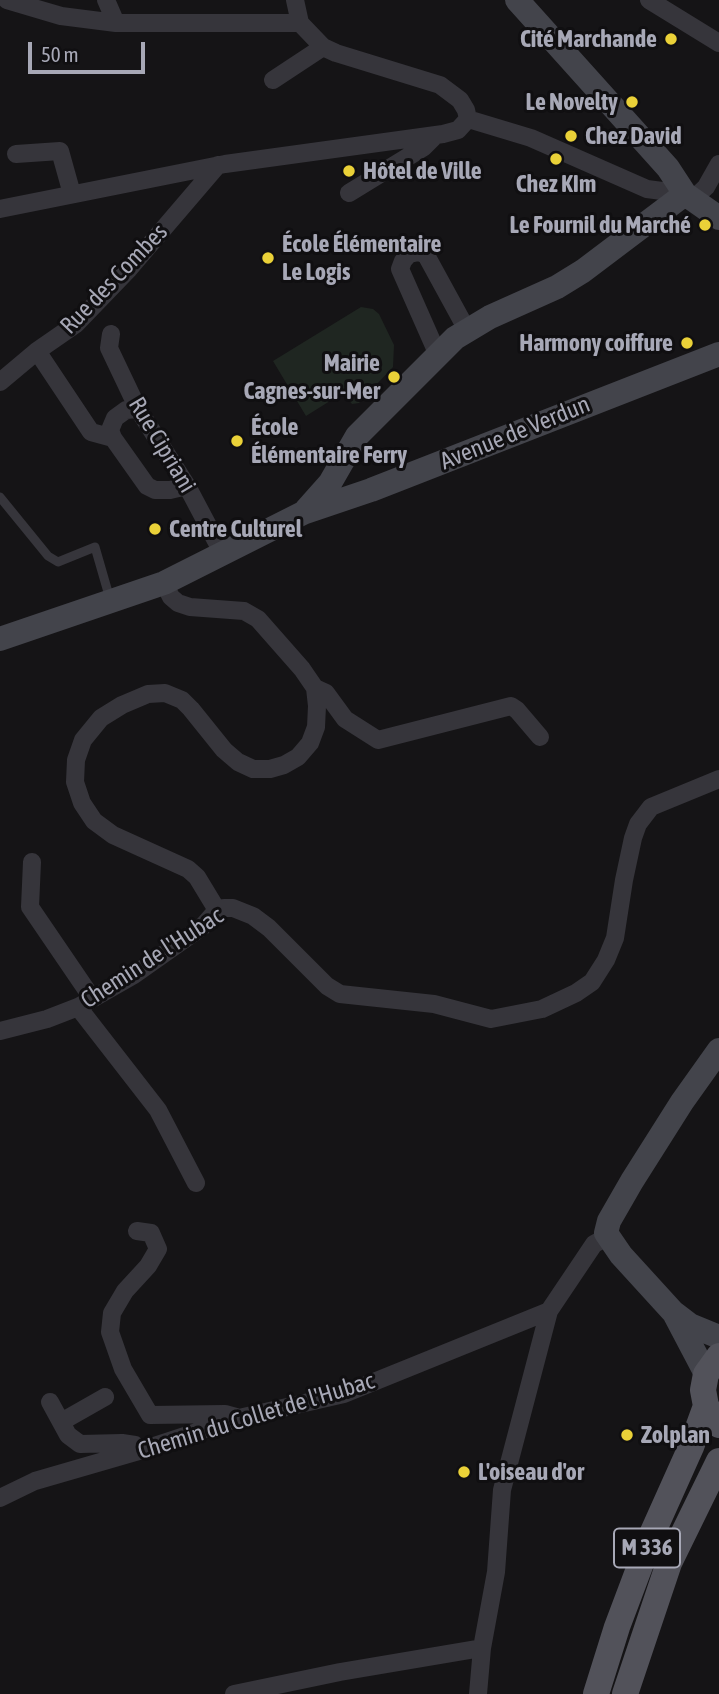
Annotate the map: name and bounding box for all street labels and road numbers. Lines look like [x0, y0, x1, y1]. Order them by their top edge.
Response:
street label: Rue des Combes [54, 218, 174, 340]
street label: Avenue de Verdun [436, 390, 594, 476]
street label: Rue Cipriani [122, 392, 202, 498]
street label: Chemin de l'Hubac [75, 901, 229, 1015]
street label: Chemin du Collet de l'Hubac [134, 1366, 378, 1466]
road number: M 336 [614, 1528, 680, 1568]

